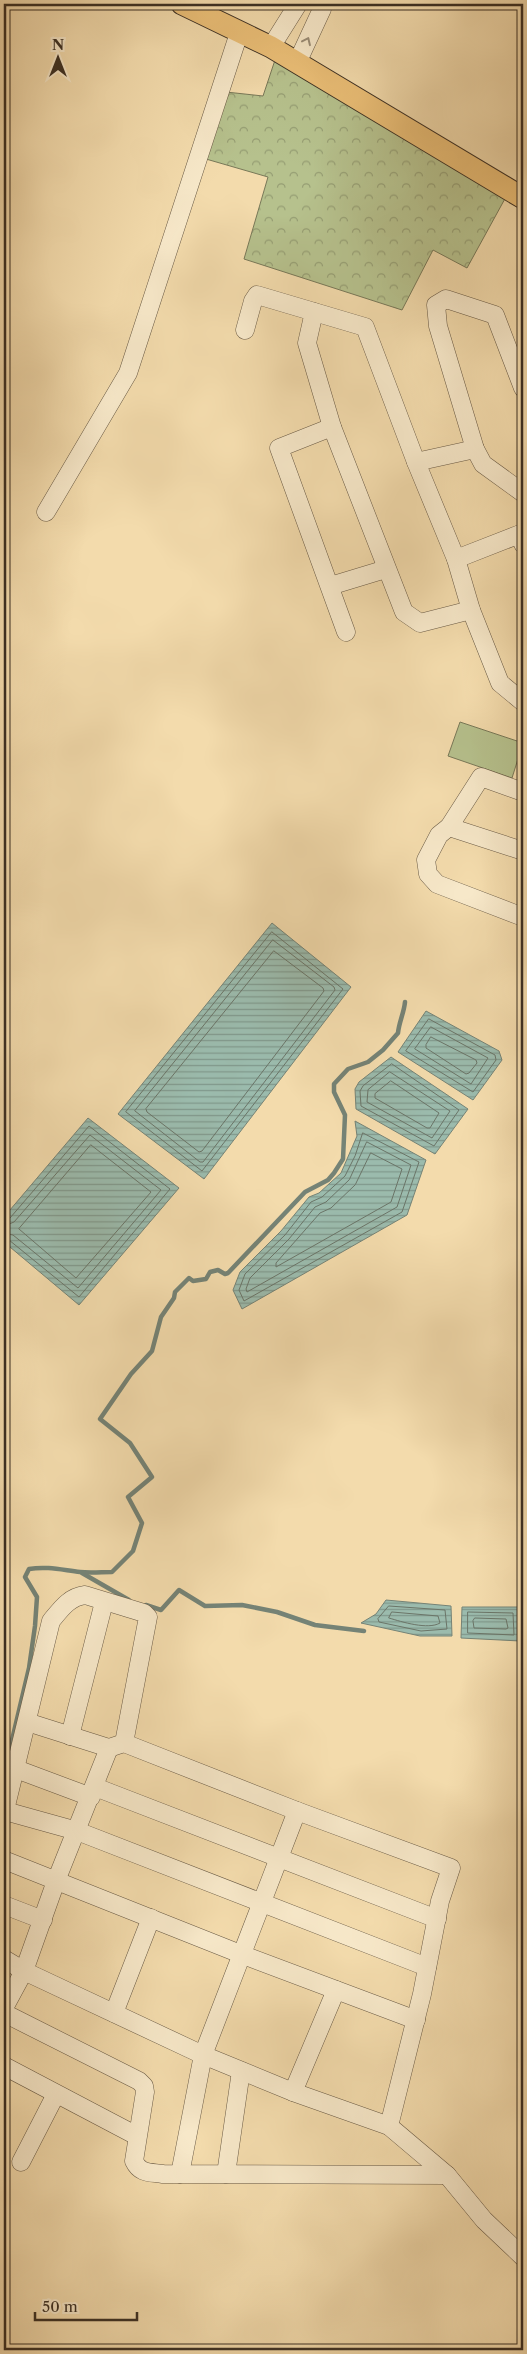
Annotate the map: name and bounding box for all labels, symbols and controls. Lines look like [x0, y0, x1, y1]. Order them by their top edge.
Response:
north arrow [32, 32, 82, 82]
text: N [52, 36, 64, 54]
one-way arrow [301, 37, 311, 46]
scale bar [35, 2289, 138, 2321]
text: 50 m [42, 2297, 78, 2316]

